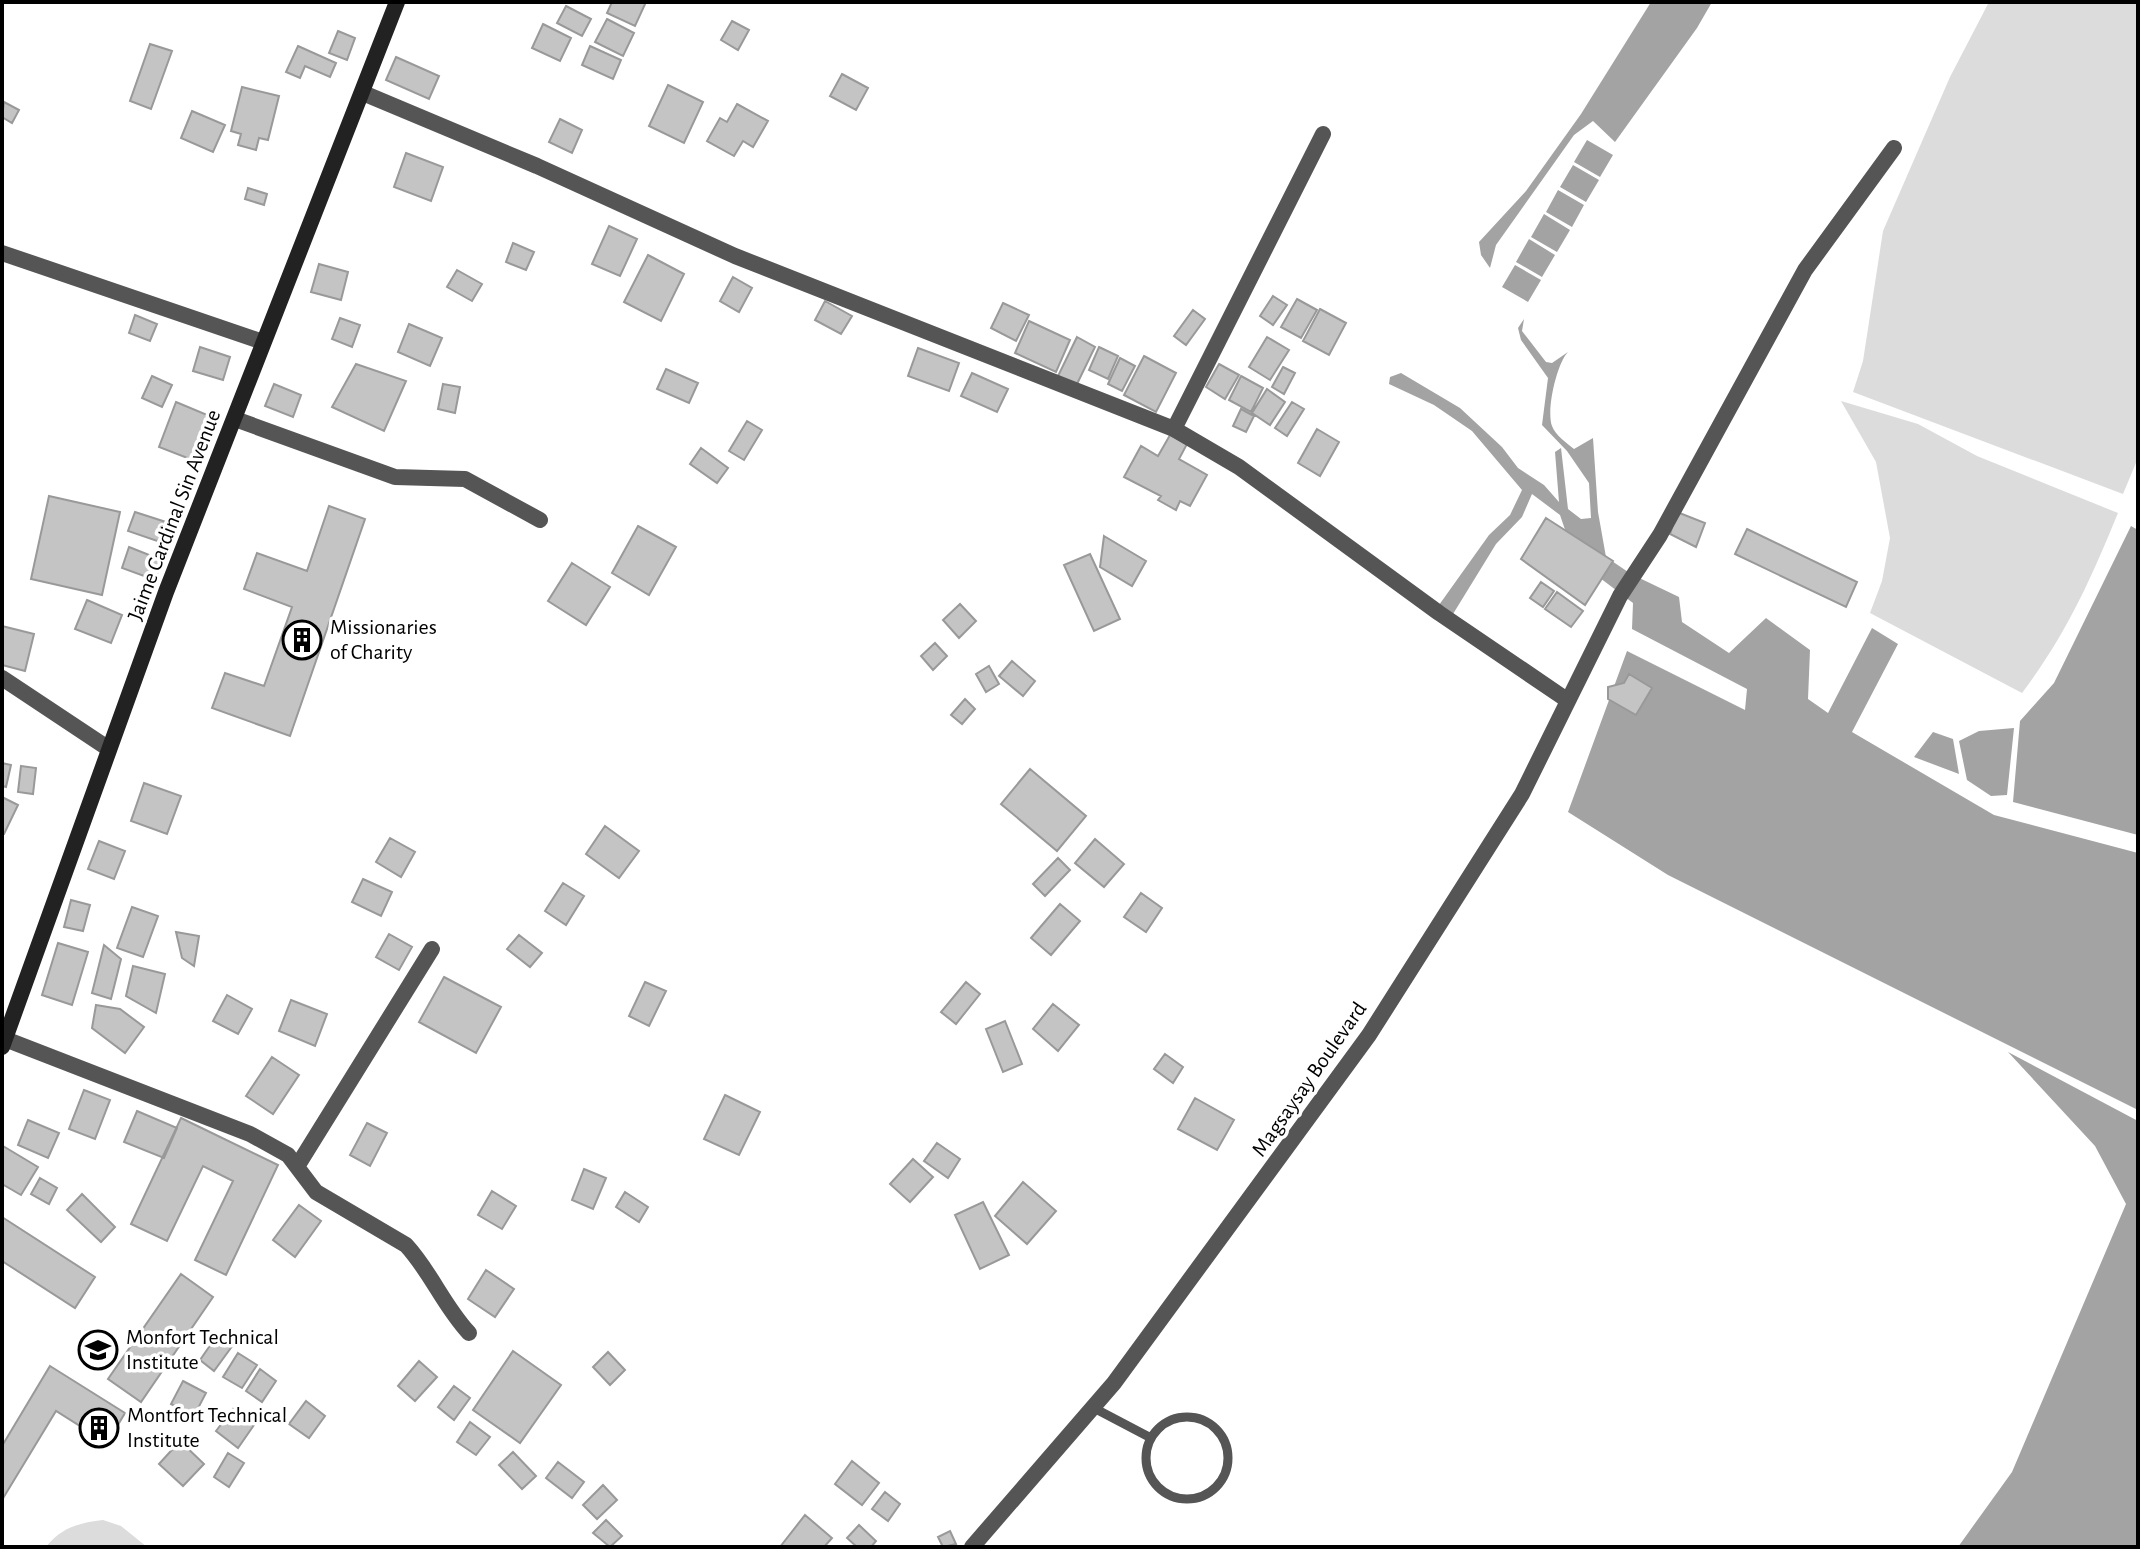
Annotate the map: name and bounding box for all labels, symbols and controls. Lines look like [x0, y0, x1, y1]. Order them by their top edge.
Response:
street label: Jaime Cardinal Sin Avenue [124, 407, 224, 623]
place label: Missionaries of Charity [330, 616, 437, 663]
building icon: Missionaries of Charity [281, 619, 323, 661]
street label: Magsaysay Boulevard [1247, 998, 1371, 1160]
place label: Monfort Technical Institute [126, 1326, 279, 1373]
school or university icon: Monfort Technical Institute [77, 1329, 119, 1371]
place label: Montfort Technical Institute [127, 1404, 287, 1451]
building icon: Montfort Technical Institute [78, 1407, 120, 1449]

